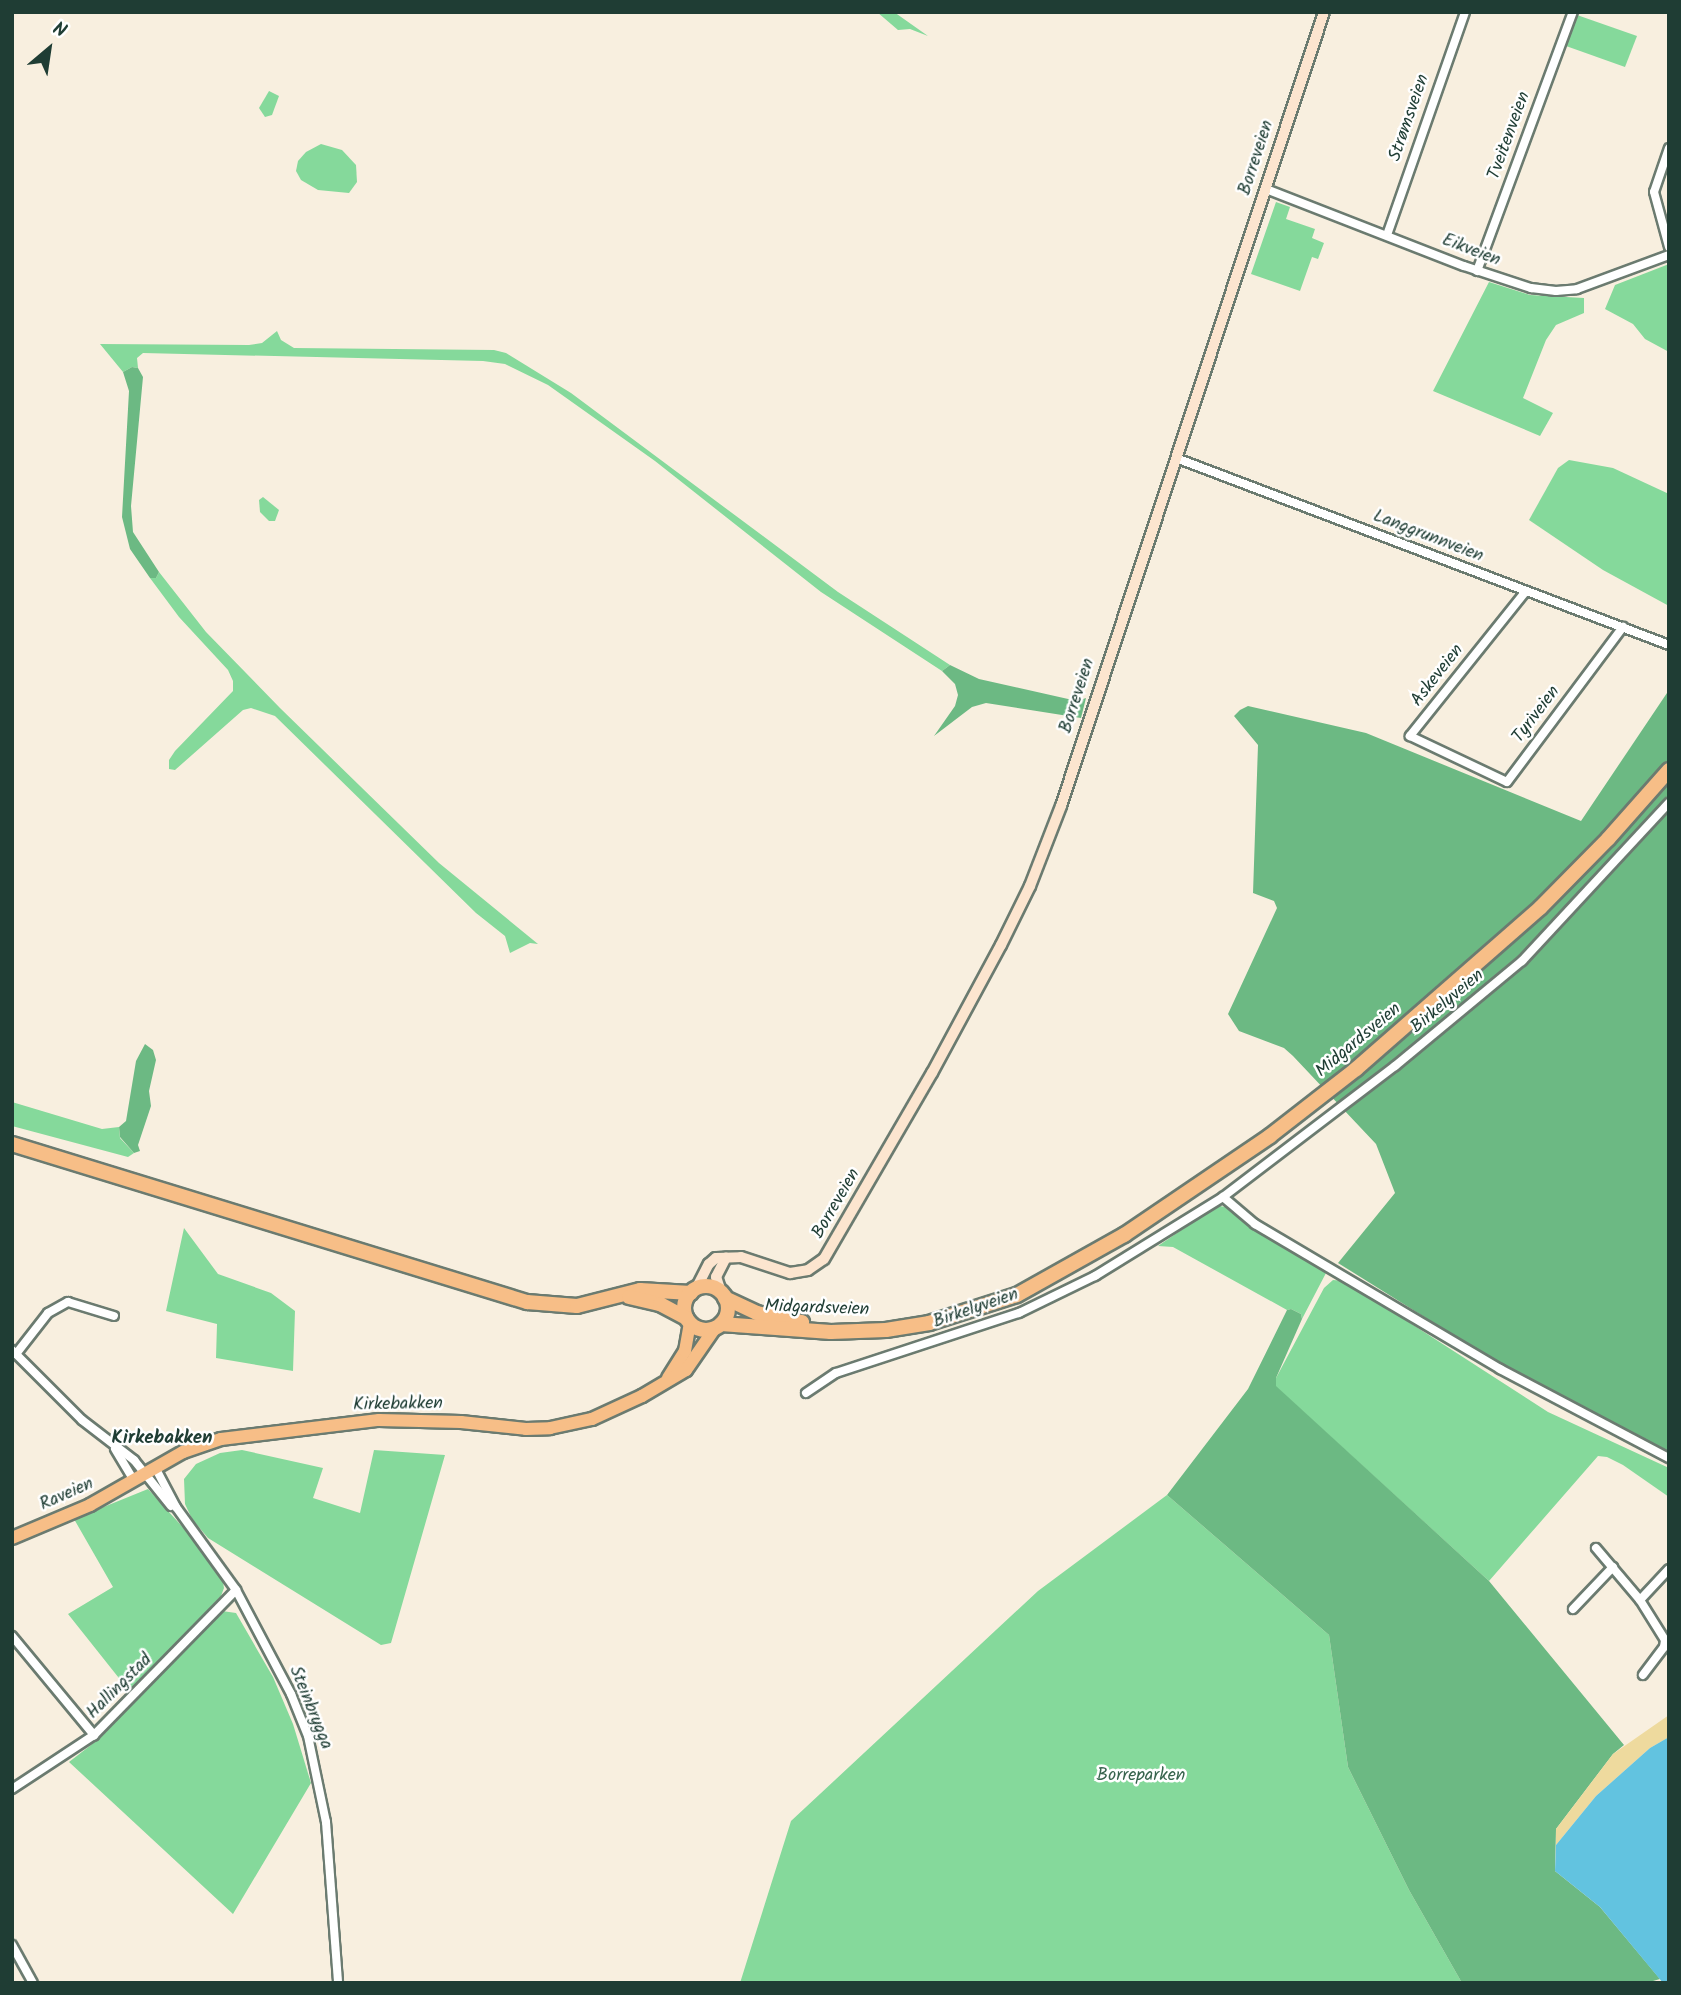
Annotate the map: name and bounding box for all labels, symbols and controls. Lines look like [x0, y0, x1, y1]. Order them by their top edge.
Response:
north arrow [14, 14, 84, 84]
text: N [47, 15, 72, 47]
street label: Strømsveien [1385, 72, 1435, 164]
street label: Tveitenveien [1484, 89, 1536, 183]
street label: Borreveien [1235, 118, 1279, 198]
street label: Eikveien [1439, 230, 1503, 272]
street label: Langgrunnveien [1370, 506, 1486, 568]
street label: Askeveien [1407, 641, 1469, 711]
street label: Borreveien [1056, 656, 1100, 736]
street label: Tyriveien [1509, 682, 1565, 748]
street label: Birkelyveien [1407, 965, 1489, 1039]
street label: Midgardsveien [1312, 999, 1406, 1083]
street label: Borreveien [808, 1165, 866, 1243]
street label: Birkelyveien [931, 1284, 1021, 1334]
street label: Midgardsveien [764, 1296, 870, 1322]
street label: Kirkebakken [353, 1393, 443, 1417]
district label: Kirkebakken [112, 1428, 212, 1450]
street label: Raveien [37, 1474, 97, 1516]
street label: Hallingstad [83, 1650, 157, 1724]
street label: Steinbrygga [284, 1663, 336, 1753]
park label: Borreparken [1097, 1765, 1185, 1787]

